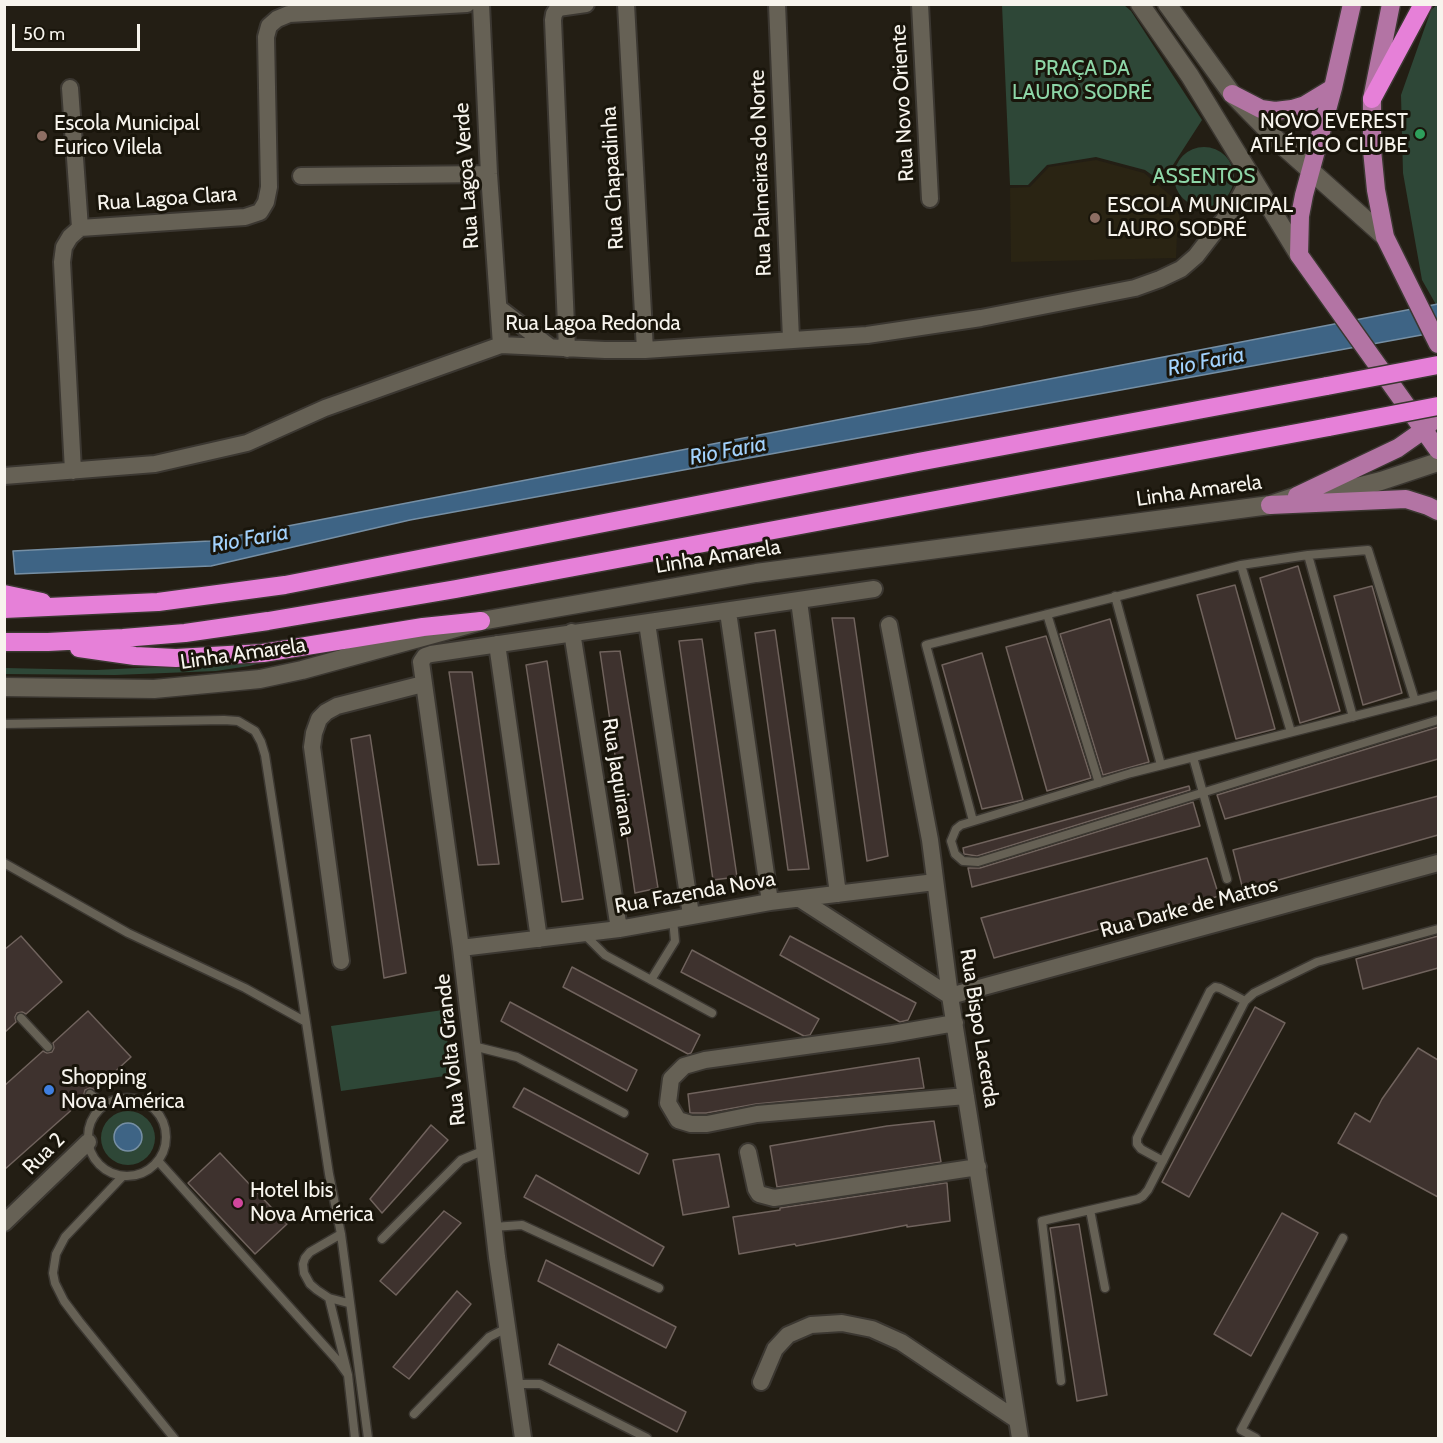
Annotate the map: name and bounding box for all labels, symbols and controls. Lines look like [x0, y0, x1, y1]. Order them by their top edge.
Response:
scale bar [15, 12, 142, 50]
text: 50 m [23, 23, 65, 45]
street label: Rua Novo Oriente [886, 24, 920, 182]
park label: PRAÇA DA LAURO SODRÉ [1012, 56, 1152, 106]
street label: Rua Palmeiras do Norte [745, 69, 777, 277]
street label: Rua Lagoa Verde [449, 102, 485, 250]
street label: Rua Chapadinha [597, 106, 629, 250]
place label: NOVO EVEREST ATLÉTICO CLUBE [1250, 109, 1408, 159]
place label: Escola Municipal Eurico Vilela [54, 111, 200, 161]
marker: NOVO EVEREST ATLÉTICO CLUBE [1413, 127, 1427, 141]
marker: Escola Municipal Eurico Vilela [35, 129, 49, 143]
park label: ASSENTOS [1152, 164, 1256, 190]
street label: Rua Lagoa Clara [96, 182, 238, 216]
place label: ESCOLA MUNICIPAL LAURO SODRÉ [1107, 193, 1293, 243]
marker: ESCOLA MUNICIPAL LAURO SODRÉ [1088, 211, 1102, 225]
street label: Rua Lagoa Redonda [505, 311, 681, 337]
water label: Rio Faria [1165, 342, 1247, 382]
water label: Rio Faria [687, 431, 769, 471]
street label: Linha Amarela [1135, 470, 1263, 512]
water label: Rio Faria [209, 519, 291, 559]
street label: Linha Amarela [654, 535, 782, 579]
street label: Linha Amarela [179, 633, 307, 675]
street label: Rua Jaquirana [596, 716, 640, 838]
street label: Rua Fazenda Nova [613, 866, 777, 920]
street label: Rua Darke de Mattos [1098, 872, 1280, 944]
street label: Rua Bispo Lacerda [954, 947, 1004, 1109]
street label: Rua Volta Grande [430, 973, 472, 1127]
place label: Shopping Nova América [61, 1065, 185, 1115]
marker: Shopping Nova América [42, 1083, 56, 1097]
street label: Rua 2 [18, 1128, 70, 1180]
place label: Hotel Ibis Nova América [250, 1178, 374, 1228]
marker: Hotel Ibis Nova América [231, 1196, 245, 1210]

